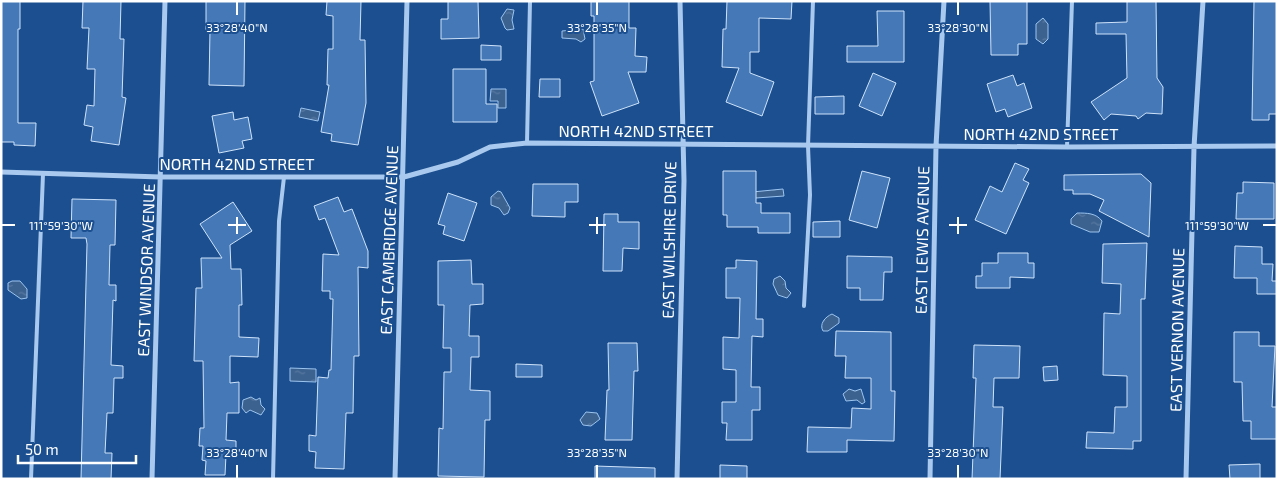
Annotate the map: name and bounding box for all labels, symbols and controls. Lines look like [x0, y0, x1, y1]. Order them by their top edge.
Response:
text: 33°28'40"N [206, 20, 268, 34]
text: 33°28'35"N [567, 20, 627, 34]
text: 33°28'30"N [928, 20, 988, 34]
street label: NORTH 42ND STREET [559, 121, 713, 140]
street label: NORTH 42ND STREET [964, 124, 1118, 143]
street label: EAST CAMBRIDGE AVENUE [376, 145, 401, 335]
street label: NORTH 42ND STREET [160, 154, 314, 173]
street label: EAST WILSHIRE DRIVE [658, 161, 679, 319]
street label: EAST LEWIS AVENUE [911, 166, 932, 314]
street label: EAST WINDSOR AVENUE [133, 183, 158, 357]
text: 111°59'30"W [29, 218, 93, 232]
text: 111°59'30"W [1185, 218, 1249, 232]
street label: EAST VERNON AVENUE [1166, 248, 1187, 412]
scale bar [18, 432, 135, 464]
text: 50 m [25, 440, 59, 458]
text: 33°28'40"N [206, 445, 268, 459]
text: 33°28'35"N [567, 445, 627, 459]
text: 33°28'30"N [928, 445, 988, 459]

